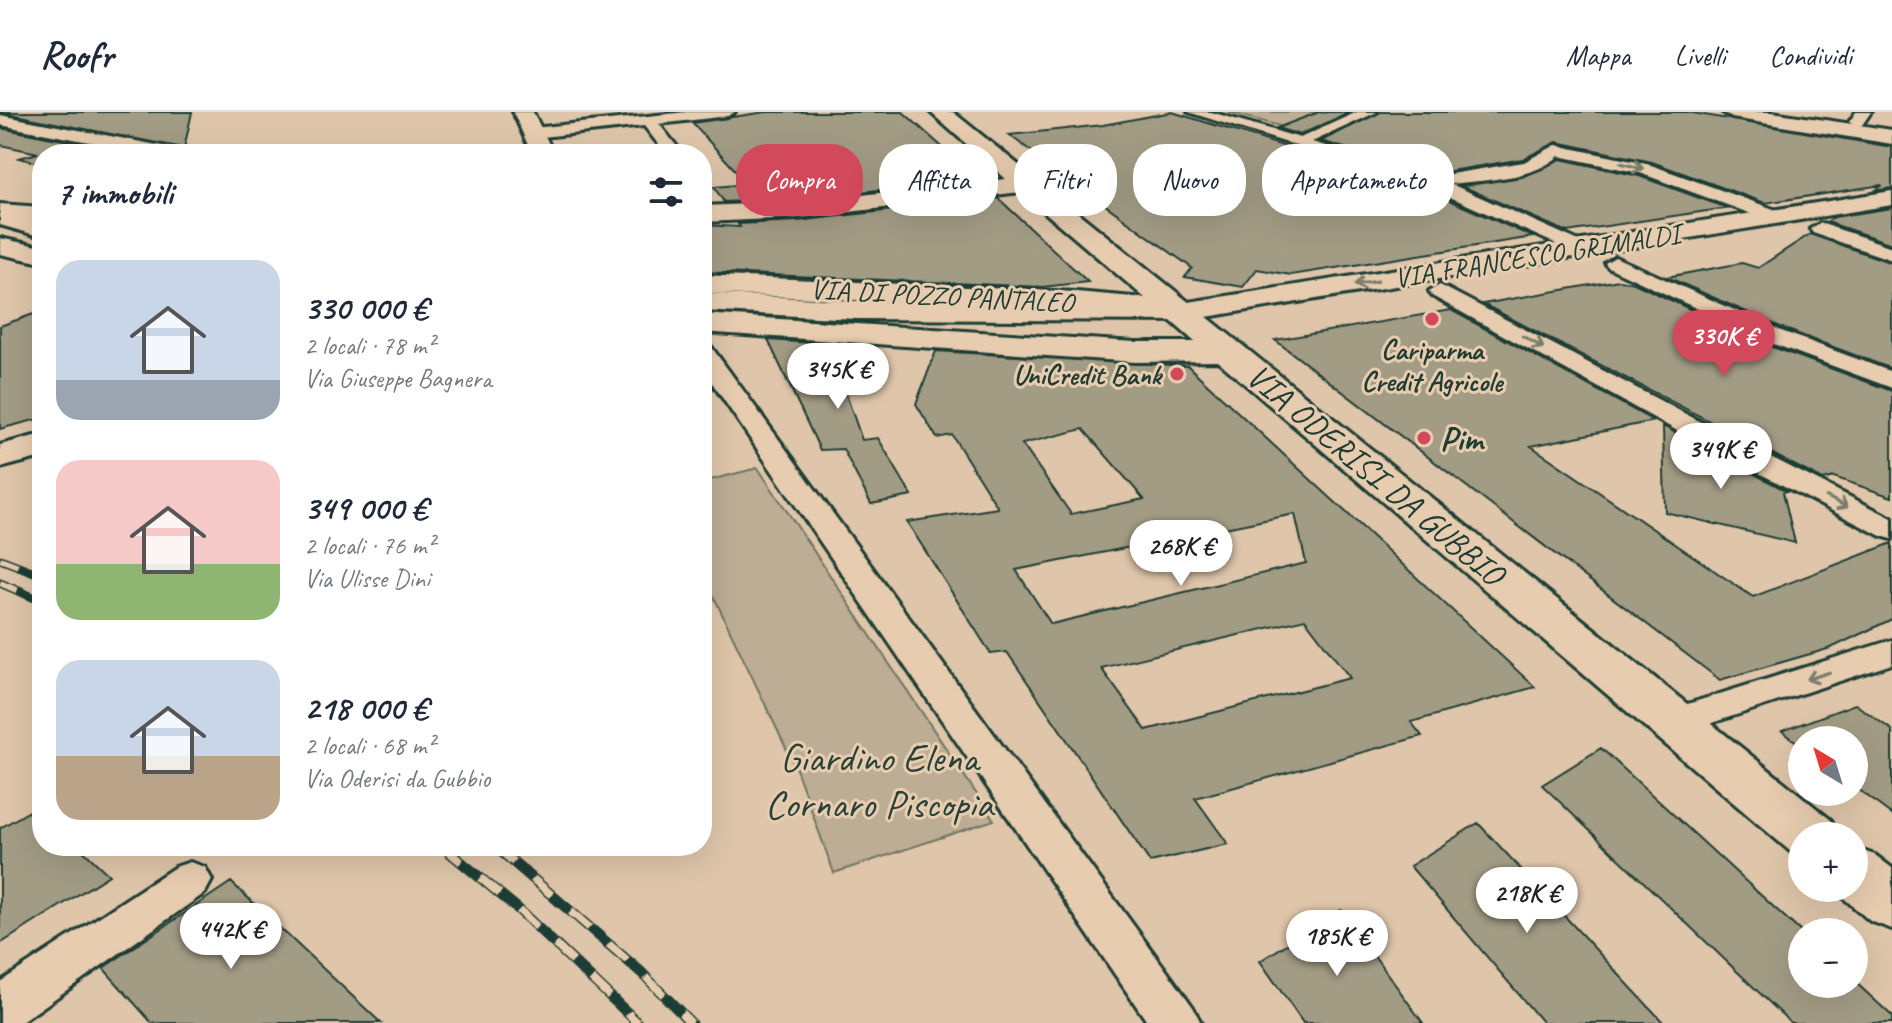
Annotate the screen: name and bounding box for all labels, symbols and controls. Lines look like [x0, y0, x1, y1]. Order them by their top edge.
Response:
text: Roofr [40, 32, 113, 79]
text: Mappa [1566, 38, 1631, 73]
text: Livelli [1675, 38, 1725, 73]
text: Condividi [1769, 38, 1852, 73]
chip: Compra [736, 144, 863, 216]
chip: Affitta [879, 144, 998, 216]
chip: Filtri [1014, 144, 1117, 216]
chip: Nuovo [1133, 144, 1246, 216]
chip: Appartamento [1262, 144, 1454, 216]
one-way arrow [1619, 159, 1645, 174]
icon: filters [644, 170, 688, 214]
text: 7 immobili [56, 171, 173, 214]
street label: VIA FRANCESCO GRIMALDI [1392, 215, 1688, 295]
street label: VIA DI POZZO PANTALEO [810, 271, 1077, 320]
one-way arrow [1353, 276, 1379, 291]
text: 330 000 € [304, 286, 428, 329]
icon: home [120, 292, 216, 388]
marker: Cariparma Credit Agricole [1423, 310, 1441, 328]
pin: 330K € [1659, 310, 1789, 378]
text: 330K € [1691, 319, 1757, 352]
text: 2 locali · 78 m² [304, 329, 434, 362]
place label: Cariparma Credit Agricole [1362, 332, 1505, 399]
one-way arrow [1520, 335, 1544, 350]
pin: 345K € [773, 343, 903, 411]
text: 345K € [805, 352, 871, 385]
street label: VIA ODERISI DA GUBBIO [1238, 354, 1516, 597]
place label: UniCredit Bank [1013, 357, 1164, 392]
text: Via Giuseppe Bagnera [304, 362, 492, 395]
marker: UniCredit Bank [1168, 365, 1186, 383]
place label: Pim [1440, 417, 1485, 460]
pin: 349K € [1656, 423, 1786, 491]
marker: Pim [1415, 429, 1433, 447]
text: 349K € [1688, 432, 1754, 465]
text: 349 000 € [304, 486, 427, 529]
icon: home [120, 492, 216, 588]
one-way arrow [1825, 495, 1849, 510]
pin: 268K € [1116, 520, 1246, 588]
text: 2 locali · 76 m² [304, 529, 434, 562]
text: 268K € [1148, 529, 1214, 562]
text: Via Ulisse Dini [304, 562, 430, 595]
one-way arrow [1805, 669, 1831, 684]
text: 218 000 € [304, 686, 428, 729]
icon: home [120, 692, 216, 788]
north arrow [1788, 726, 1868, 806]
map controls [1788, 726, 1868, 998]
text: 2 locali · 68 m² [304, 729, 434, 762]
park label: Giardino Elena Cornaro Piscopia [765, 733, 995, 829]
text: Via Oderisi da Gubbio [304, 762, 490, 795]
button: + [1788, 822, 1868, 902]
pin: 218K € [1462, 867, 1592, 935]
text: 218K € [1494, 876, 1560, 909]
pin: 442K € [166, 903, 296, 971]
pin: 185K € [1272, 910, 1402, 978]
text: 442K € [198, 912, 264, 945]
button: − [1788, 918, 1868, 998]
text: 185K € [1304, 919, 1370, 952]

